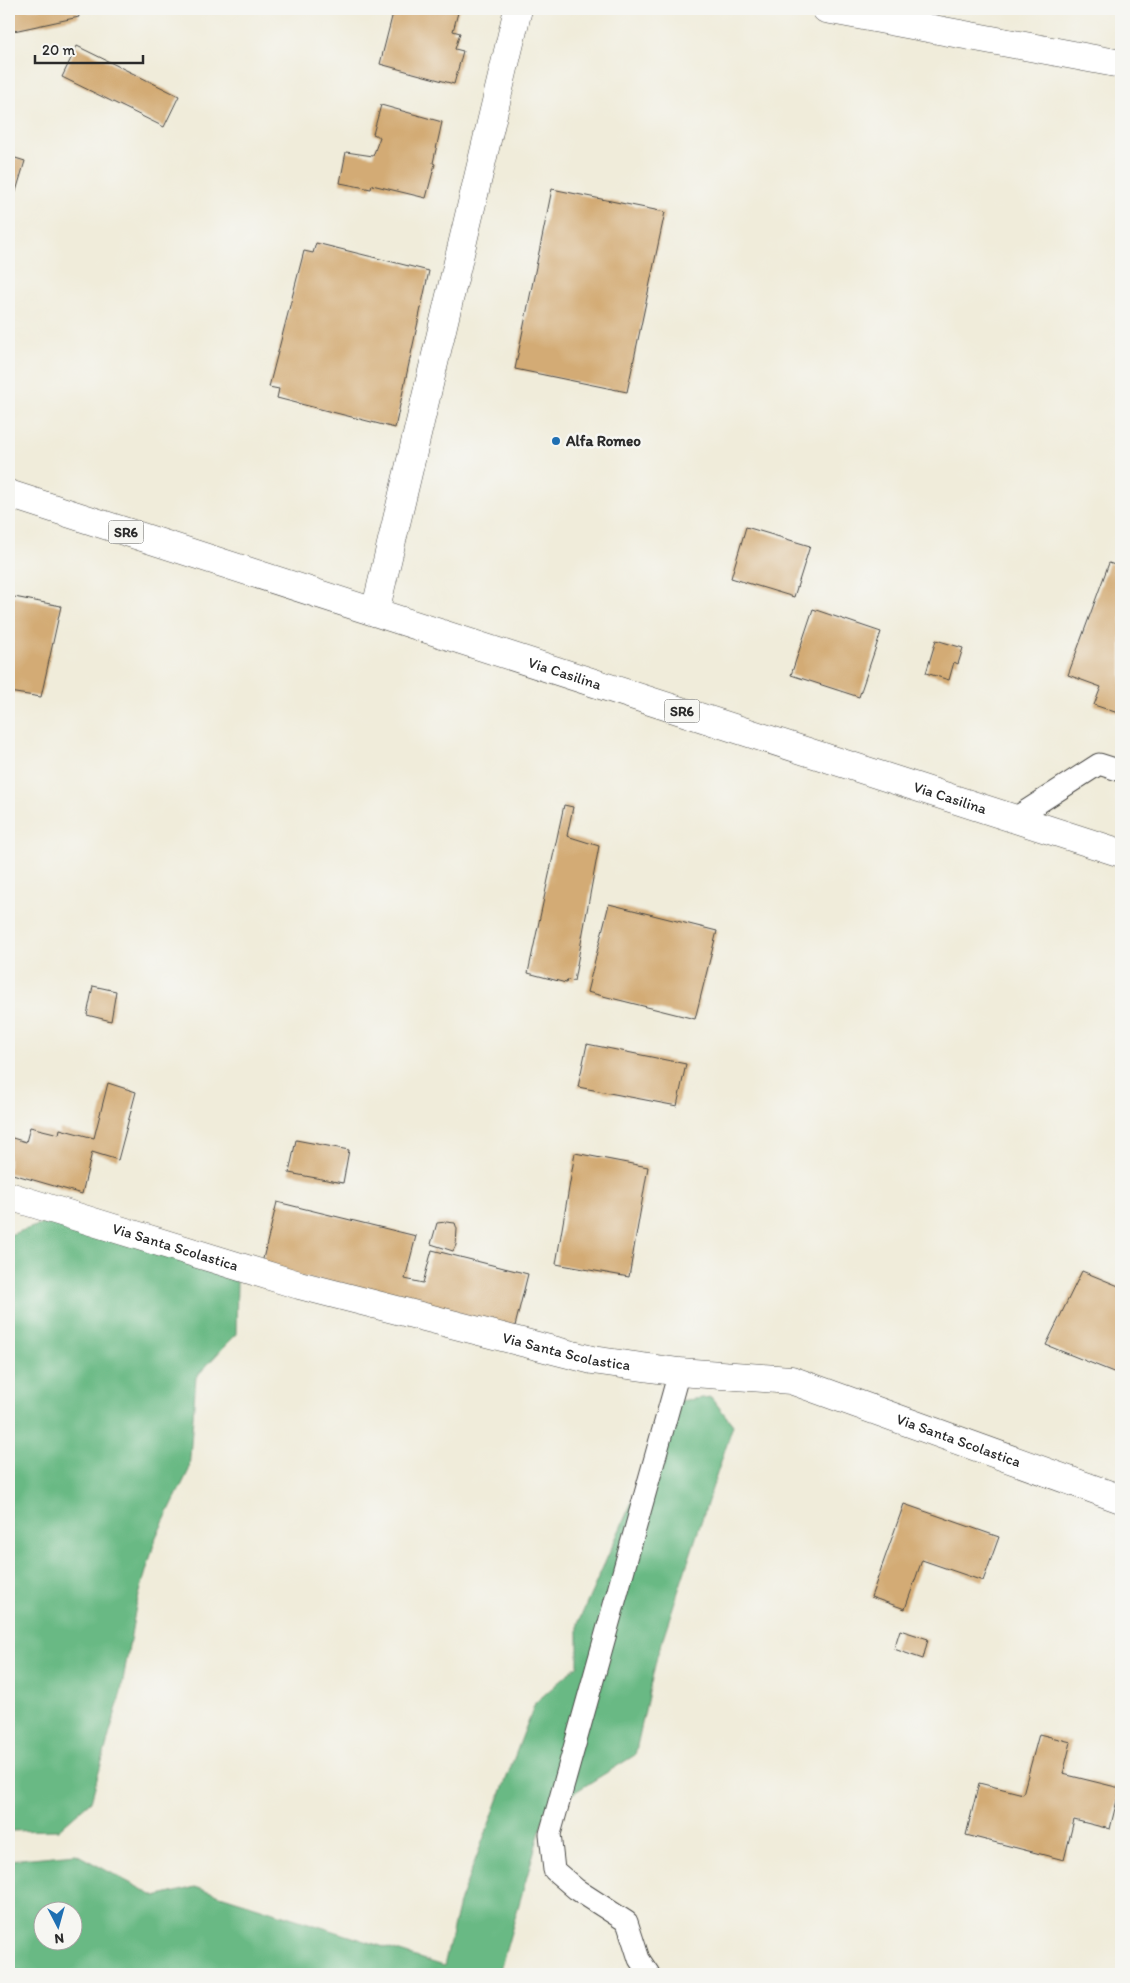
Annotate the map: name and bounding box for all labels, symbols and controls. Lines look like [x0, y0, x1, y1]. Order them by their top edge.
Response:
scale bar [35, 32, 142, 64]
text: 20 m [42, 41, 76, 59]
place label: Alfa Romeo [565, 432, 641, 450]
marker: Alfa Romeo [550, 435, 562, 447]
road number: SR6 [108, 520, 144, 544]
street label: Via Casilina [526, 653, 604, 694]
road number: SR6 [664, 699, 700, 722]
street label: Via Casilina [911, 778, 989, 818]
street label: Via Santa Scolastica [110, 1219, 241, 1275]
street label: Via Santa Scolastica [500, 1328, 632, 1374]
street label: Via Santa Scolastica [894, 1410, 1024, 1471]
north arrow [32, 1900, 82, 1950]
text: N [54, 1929, 65, 1947]

